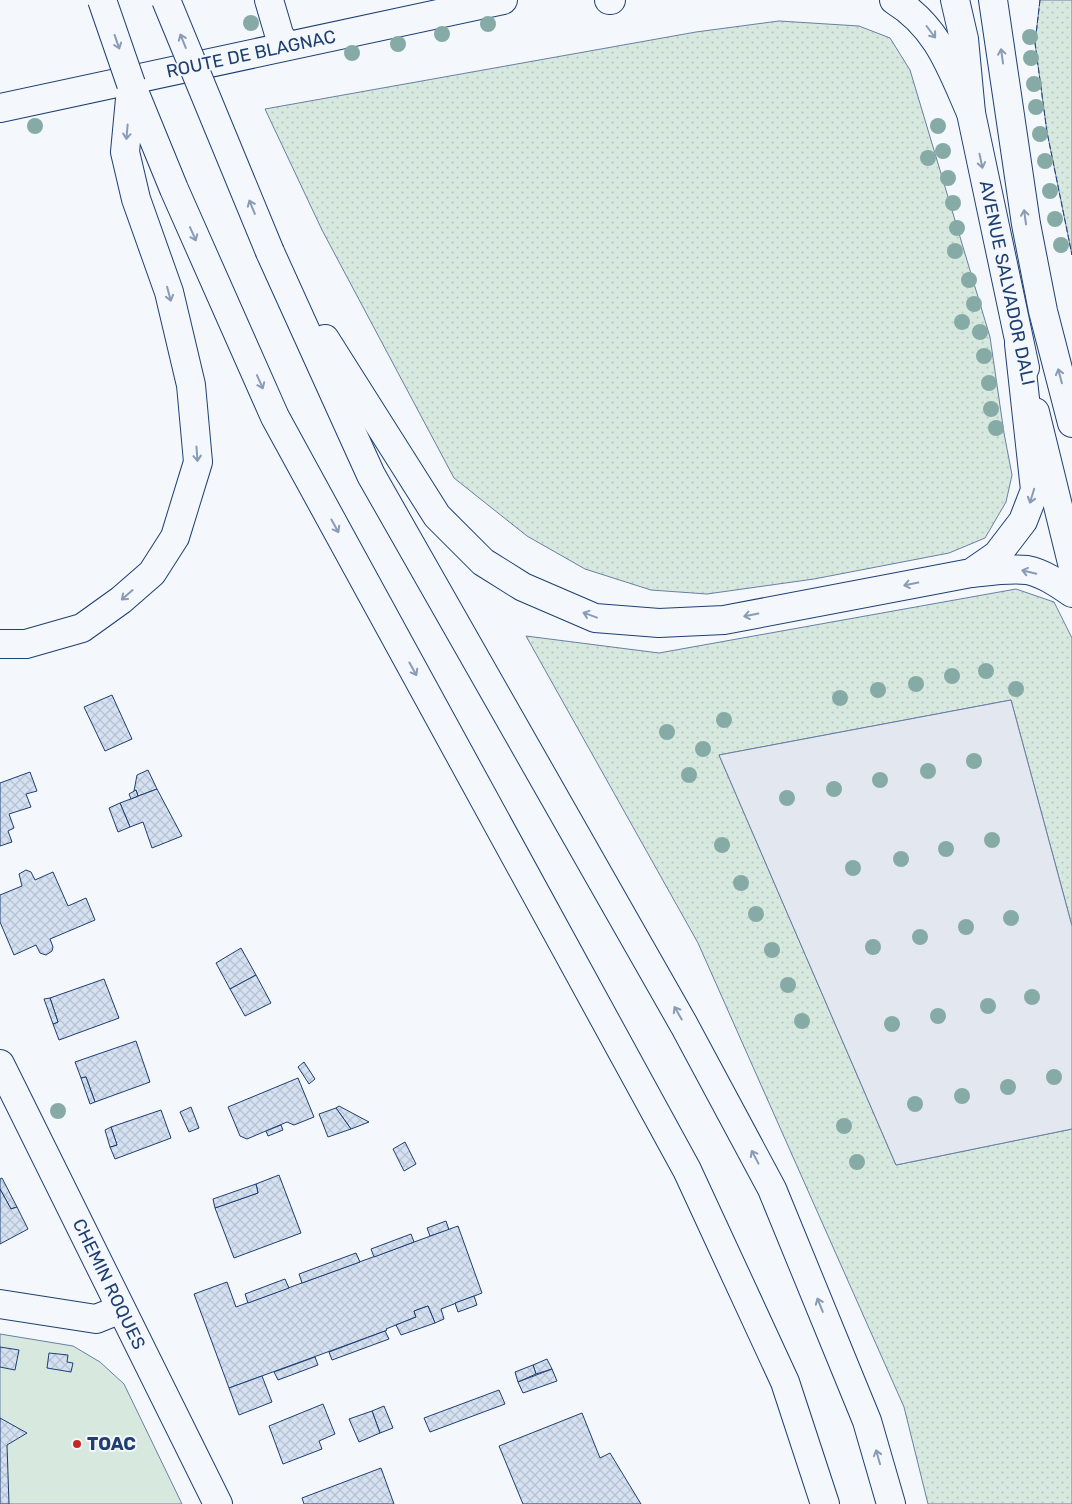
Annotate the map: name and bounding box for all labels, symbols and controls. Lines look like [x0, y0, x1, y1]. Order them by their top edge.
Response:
street label: ROUTE DE BLAGNAC [164, 25, 338, 83]
one-way arrow [925, 25, 936, 38]
one-way arrow [112, 34, 122, 50]
one-way arrow [177, 34, 187, 49]
one-way arrow [997, 48, 1007, 64]
one-way arrow [122, 124, 131, 140]
one-way arrow [977, 152, 986, 168]
street label: AVENUE SALVADOR DALI [975, 179, 1039, 387]
one-way arrow [246, 200, 256, 215]
one-way arrow [1020, 209, 1030, 225]
one-way arrow [189, 226, 199, 241]
one-way arrow [165, 286, 174, 302]
one-way arrow [1054, 368, 1064, 384]
one-way arrow [255, 374, 265, 389]
one-way arrow [193, 446, 202, 462]
one-way arrow [1026, 488, 1036, 504]
one-way arrow [330, 519, 340, 534]
one-way arrow [1021, 567, 1037, 576]
one-way arrow [903, 580, 919, 590]
one-way arrow [120, 589, 133, 600]
one-way arrow [583, 610, 598, 619]
one-way arrow [743, 611, 759, 620]
one-way arrow [409, 661, 418, 676]
one-way arrow [673, 1006, 683, 1021]
one-way arrow [750, 1149, 760, 1164]
street label: CHEMIN ROQUES [68, 1215, 150, 1353]
one-way arrow [814, 1298, 823, 1313]
place label: TOAC [87, 1433, 136, 1455]
marker: TOAC [71, 1438, 83, 1450]
one-way arrow [872, 1450, 882, 1466]

